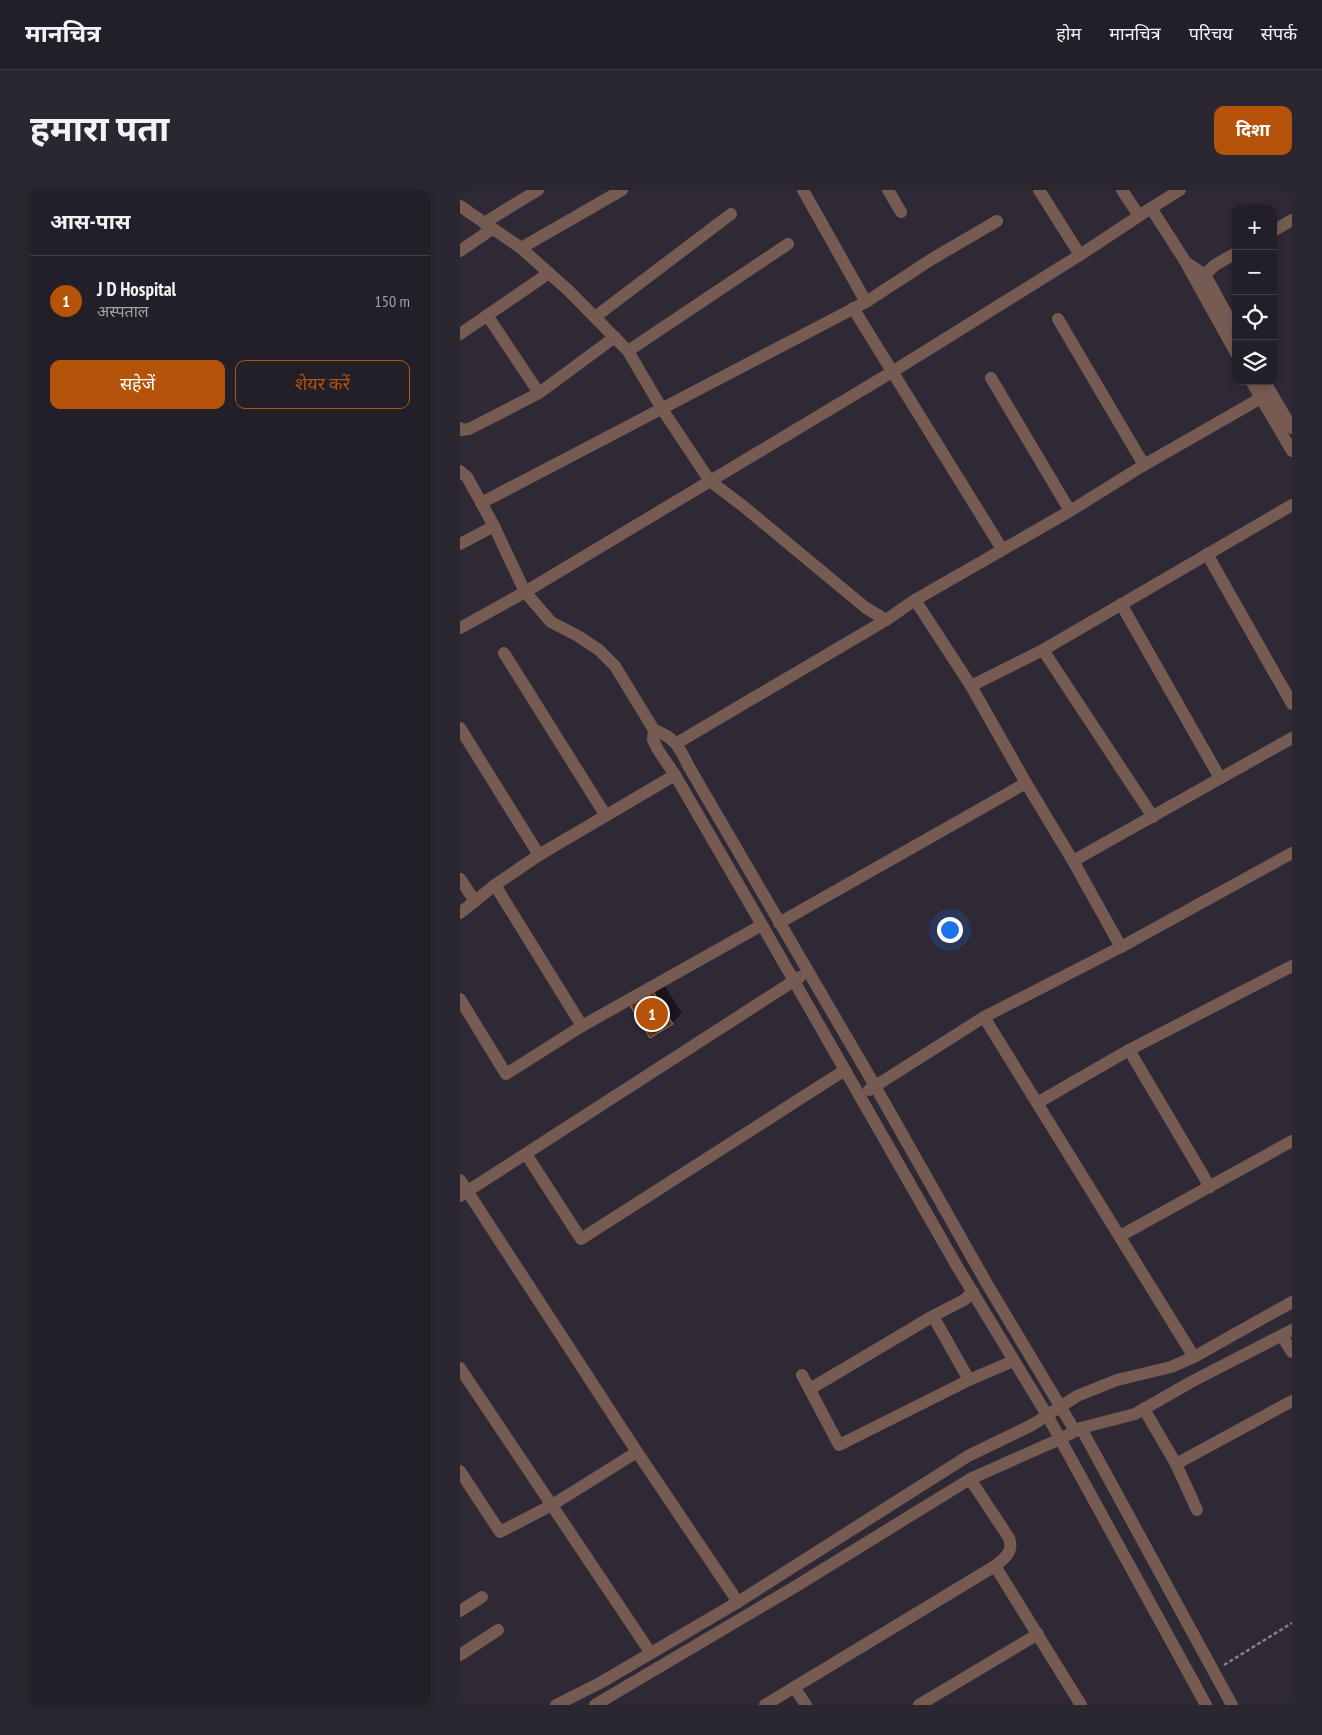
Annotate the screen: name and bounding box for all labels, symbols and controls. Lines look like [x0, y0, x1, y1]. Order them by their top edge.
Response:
text: मानचित्र [25, 18, 101, 49]
text: होम [1056, 22, 1081, 45]
text: मानचित्र [1109, 22, 1161, 45]
text: परिचय [1189, 22, 1233, 45]
text: संपर्क [1261, 22, 1297, 45]
text: हमारा पता [30, 105, 169, 151]
button: दिशा [1214, 106, 1292, 155]
map controls [1232, 205, 1277, 385]
button: + [1232, 205, 1277, 250]
text: आस-पास [50, 208, 130, 235]
button: − [1232, 250, 1277, 295]
text: J D Hospital [97, 277, 176, 301]
text: 1 [62, 291, 70, 311]
text: 150 m [375, 291, 410, 311]
button: locate [1232, 295, 1277, 340]
text: अस्पताल [97, 301, 149, 321]
button: layers [1232, 340, 1277, 385]
button: सहेजें [50, 360, 225, 409]
button: शेयर करें [235, 360, 410, 409]
your location [937, 917, 963, 943]
pin: 1 [636, 995, 668, 1033]

